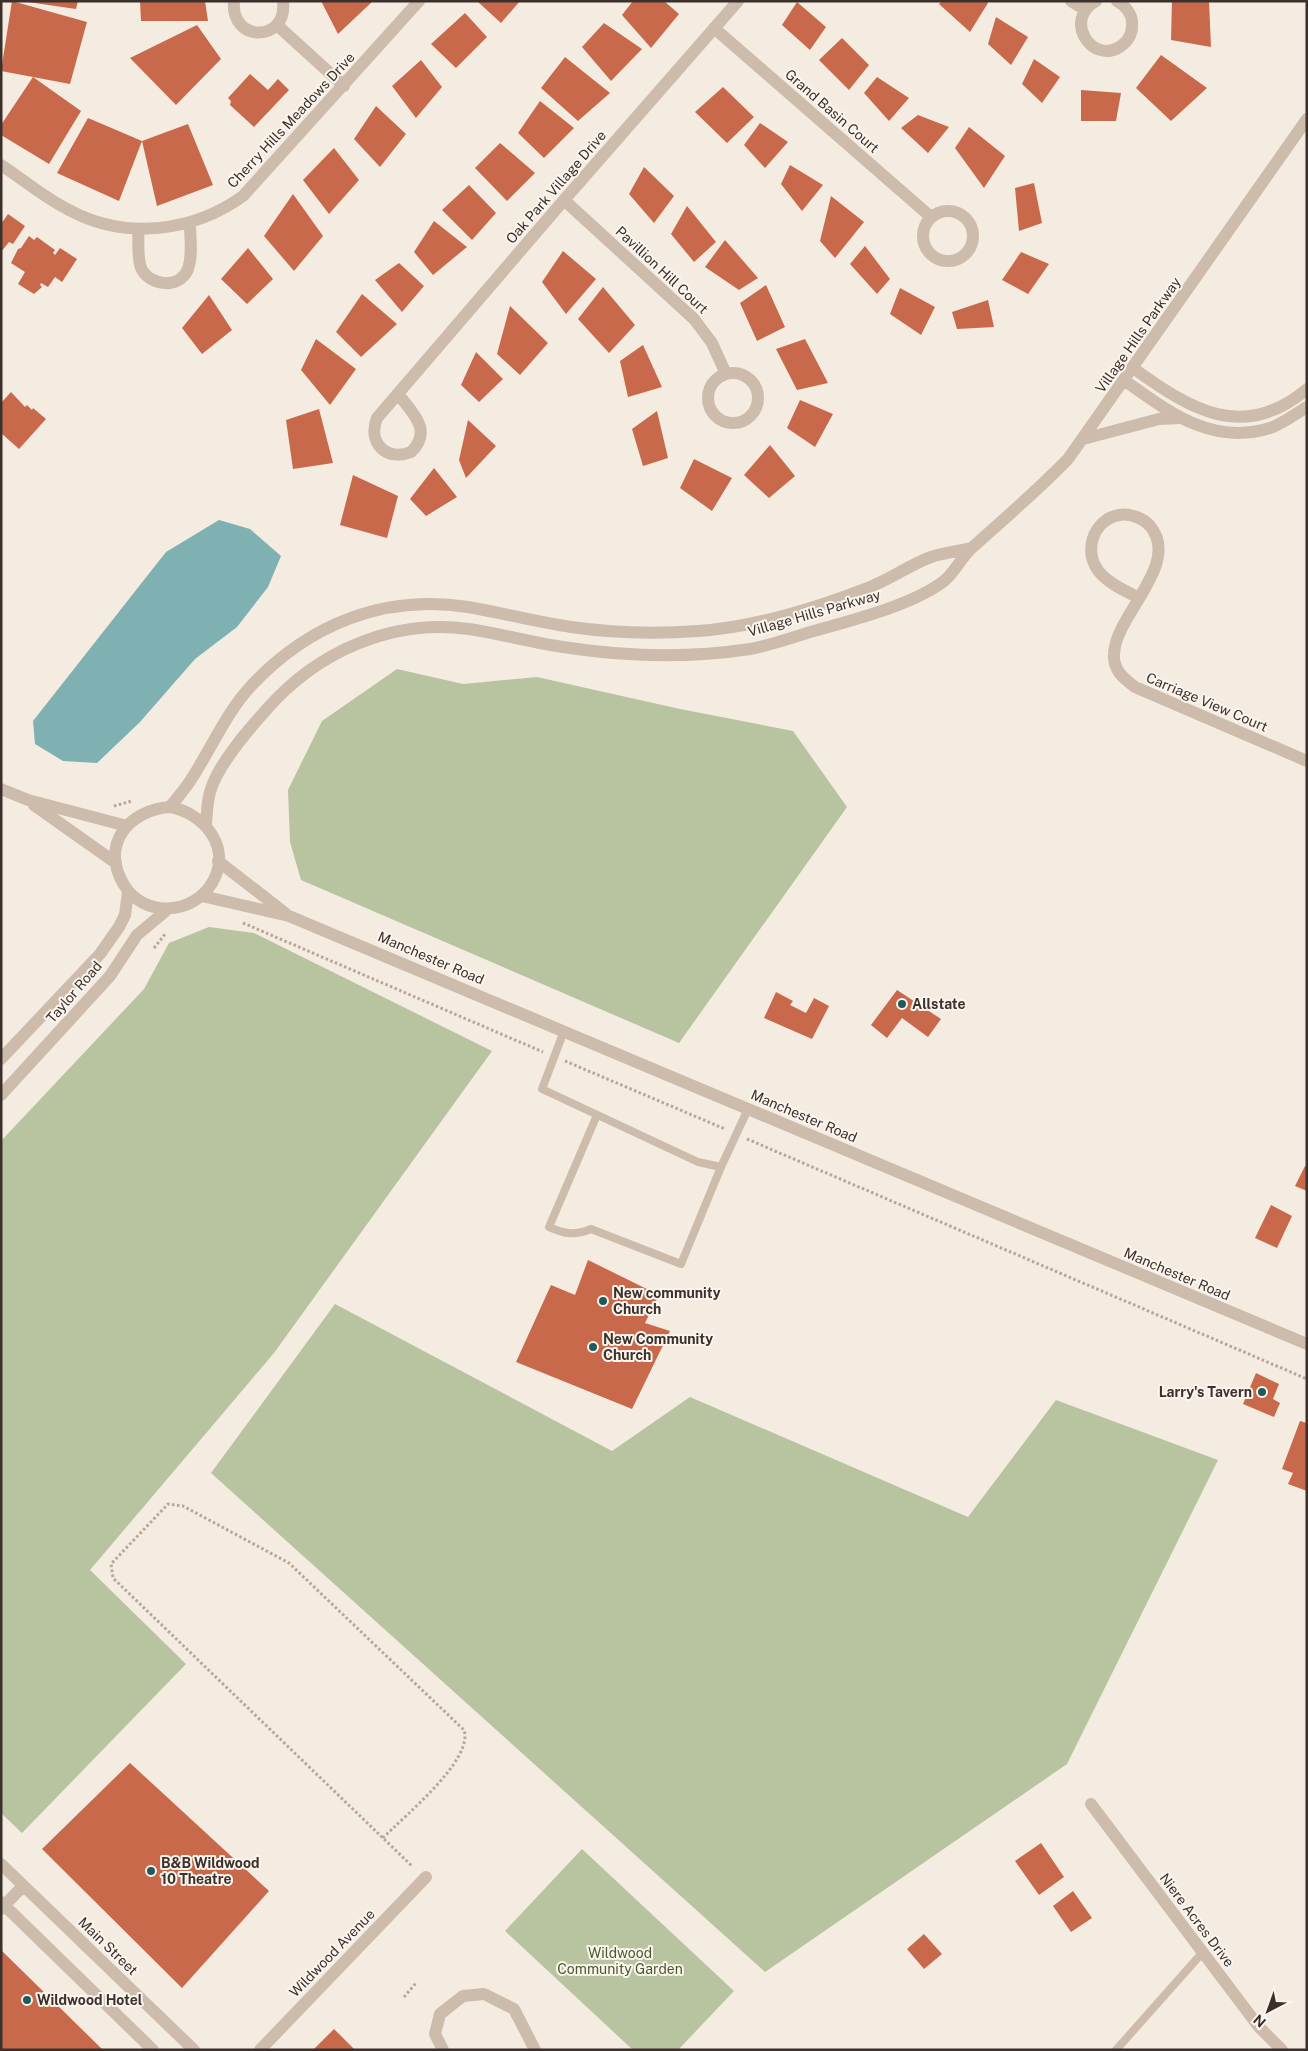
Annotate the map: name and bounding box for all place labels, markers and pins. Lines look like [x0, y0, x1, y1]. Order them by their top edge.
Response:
place label: Allstate [912, 996, 966, 1012]
marker: Allstate [896, 998, 908, 1010]
place label: New community Church [613, 1285, 721, 1317]
marker: New community Church [597, 1295, 609, 1307]
place label: New Community Church [603, 1331, 713, 1363]
marker: New Community Church [587, 1341, 599, 1353]
place label: Larry's Tavern [1159, 1384, 1252, 1400]
marker: Larry's Tavern [1256, 1386, 1268, 1398]
place label: B&B Wildwood 10 Theatre [161, 1855, 259, 1887]
marker: B&B Wildwood 10 Theatre [145, 1865, 157, 1877]
place label: Wildwood Hotel [37, 1992, 143, 2008]
marker: Wildwood Hotel [21, 1994, 33, 2006]

